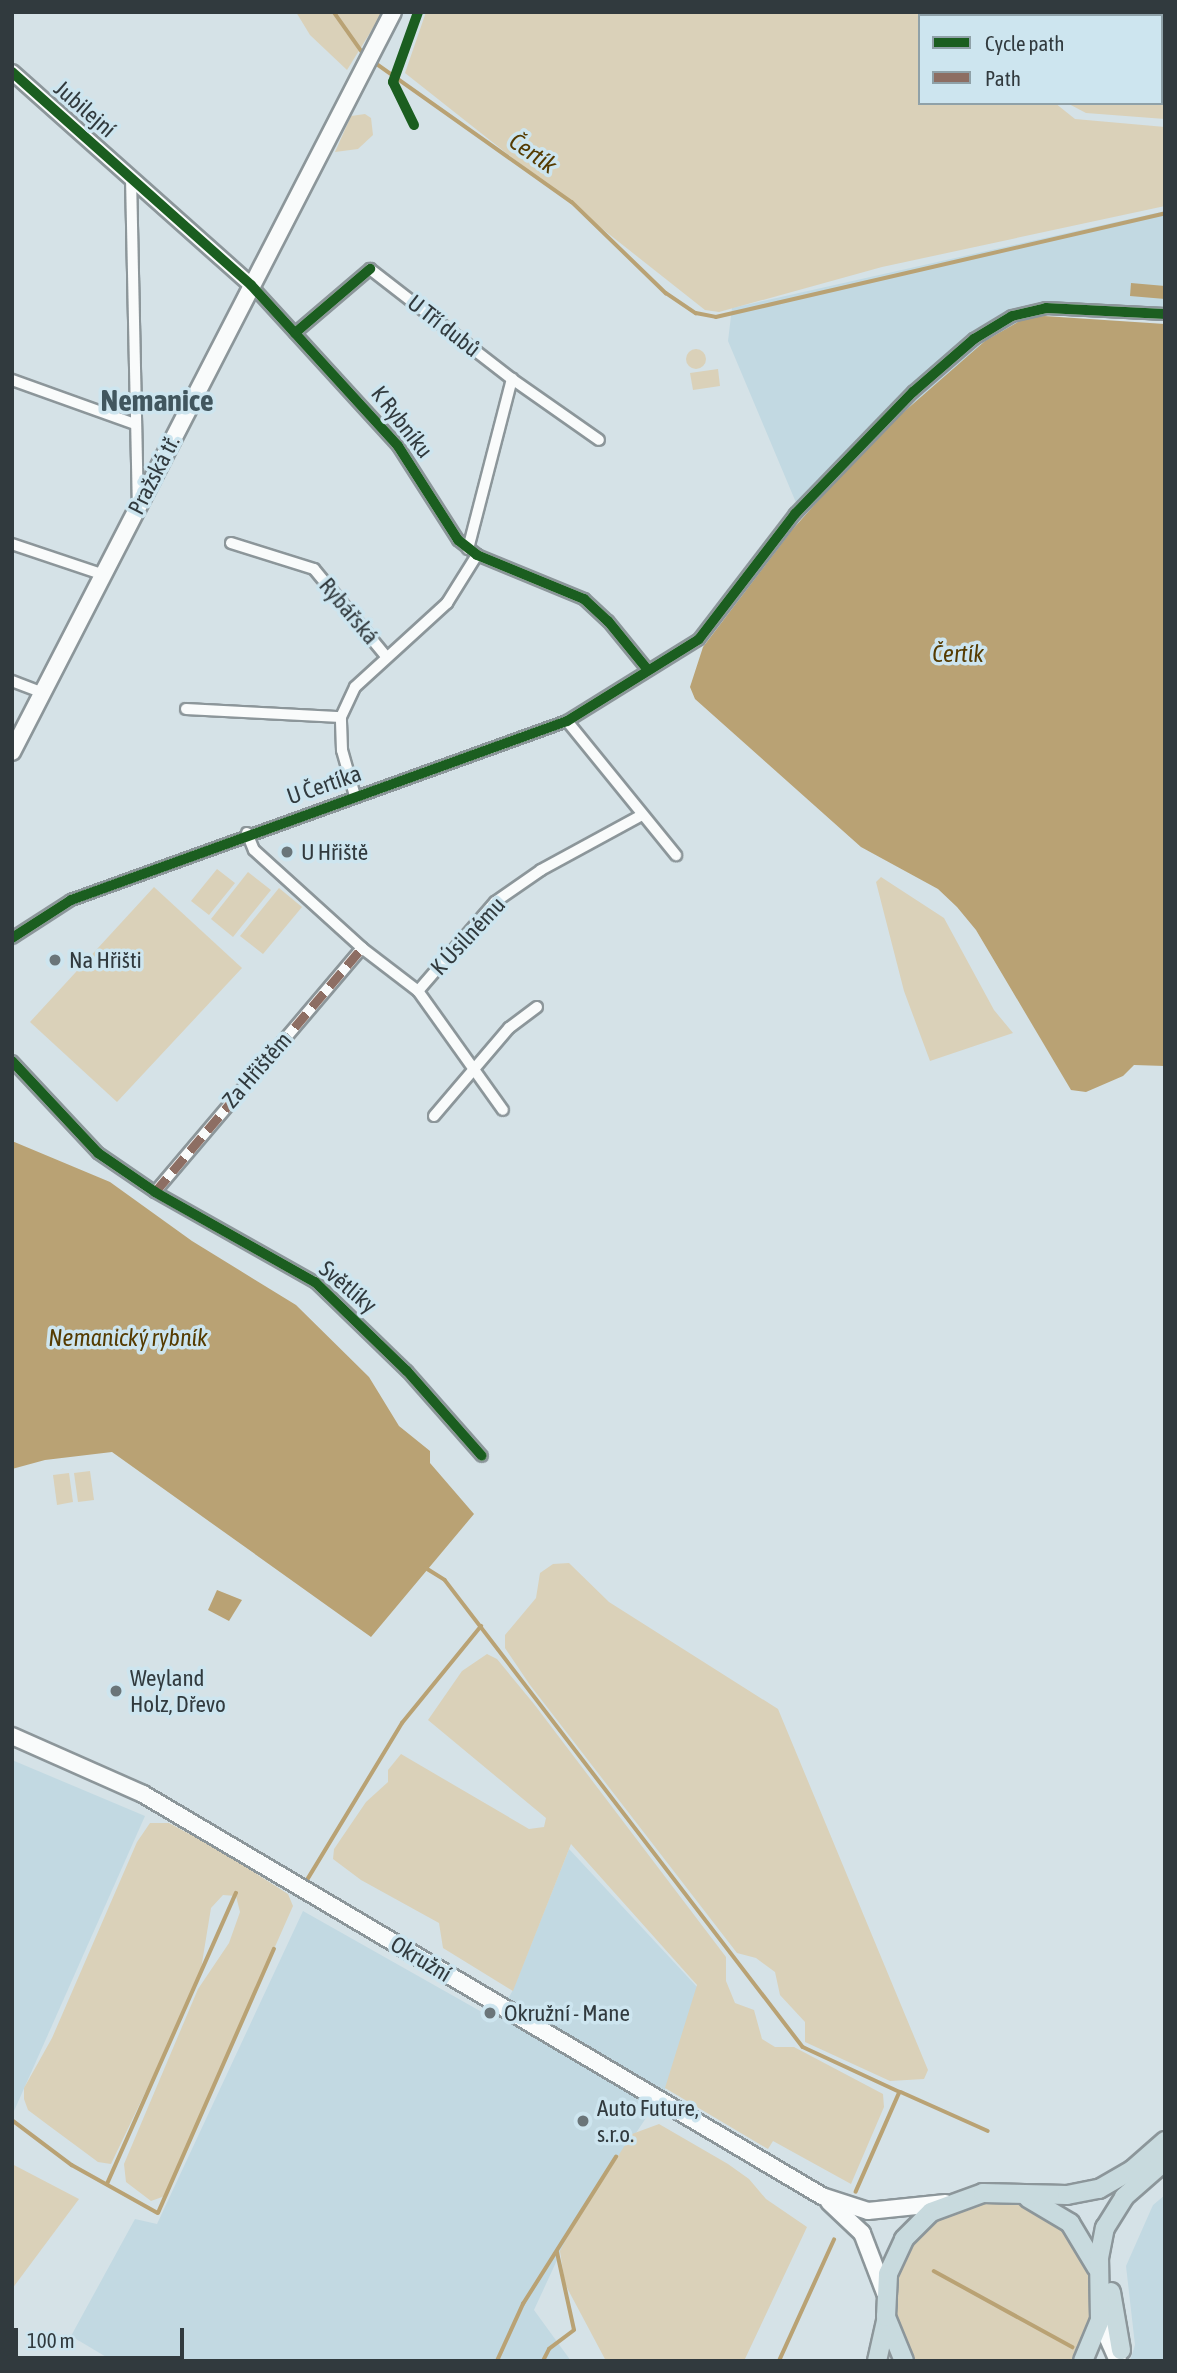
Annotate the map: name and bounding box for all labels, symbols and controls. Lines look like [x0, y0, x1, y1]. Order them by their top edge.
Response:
legend [918, 14, 1163, 105]
text: Cycle path [985, 31, 1064, 55]
text: Path [985, 66, 1021, 90]
street label: Jubilejní [49, 75, 121, 143]
water label: Čertík [504, 126, 562, 180]
street label: U Tří dubů [402, 289, 486, 363]
street label: K Rybníku [365, 380, 439, 464]
district label: Nemanice [100, 382, 214, 418]
street label: Pražská tř. [122, 431, 186, 519]
street label: Rybářská [313, 572, 385, 650]
water label: Čertík [932, 640, 984, 668]
street label: U Čertíka [283, 759, 365, 811]
place label: U Hřiště [301, 838, 368, 866]
marker: U Hřiště [279, 844, 295, 860]
street label: K Úsilnému [425, 891, 511, 981]
place label: Na Hřišti [69, 946, 142, 974]
marker: Na Hřišti [47, 952, 63, 968]
street label: Za Hřištěm [217, 1027, 297, 1113]
street label: Světlíky [314, 1255, 382, 1319]
water label: Nemanický rybník [48, 1324, 208, 1352]
place label: Weyland Holz, Dřevo [130, 1664, 226, 1718]
marker: Weyland Holz, Dřevo [108, 1683, 124, 1699]
street label: Okružní [386, 1930, 456, 1988]
place label: Okružní - Mane [504, 1999, 630, 2027]
marker: Okružní - Mane [482, 2005, 498, 2021]
place label: Auto Future, s.r.o. [597, 2094, 699, 2148]
marker: Auto Future, s.r.o. [575, 2113, 591, 2129]
scale bar [18, 2314, 187, 2358]
text: 100 m [27, 2328, 75, 2352]

